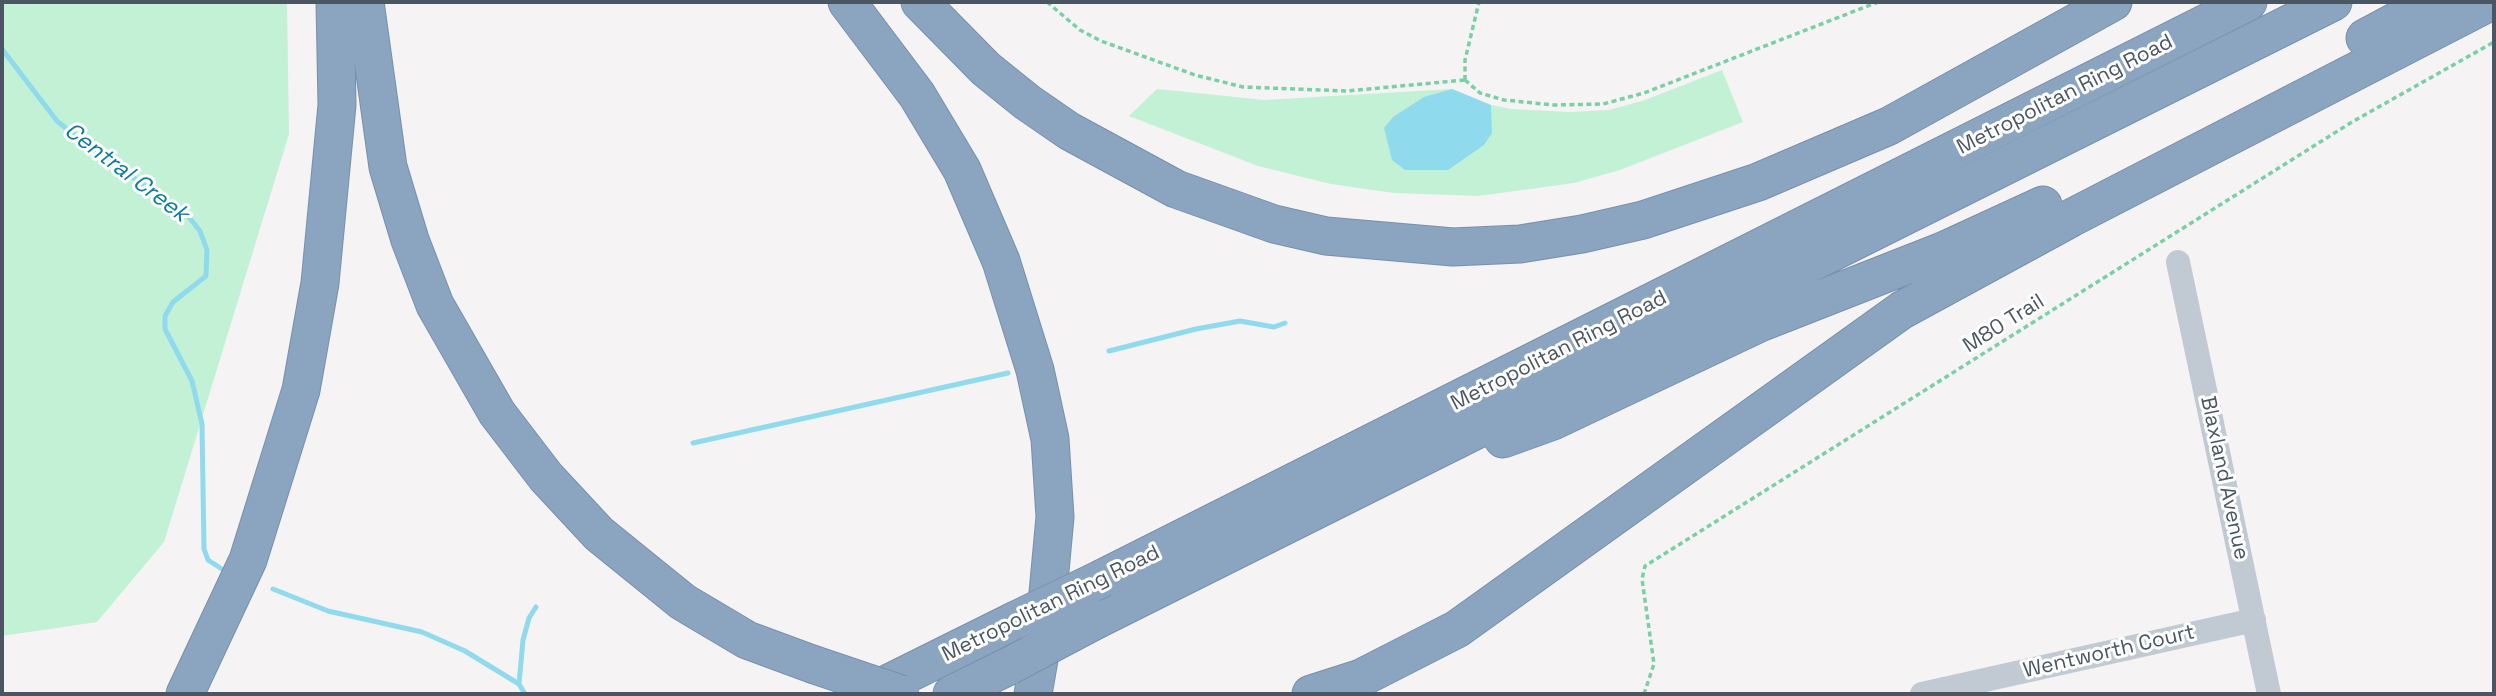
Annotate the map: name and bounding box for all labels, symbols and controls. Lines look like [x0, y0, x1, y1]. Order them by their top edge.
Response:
street label: Metropolitan Ring Road [1953, 30, 2177, 160]
water label: Central Creek [58, 117, 194, 229]
street label: Metropolitan Ring Road [1447, 286, 1671, 416]
street label: M80 Trail [1959, 289, 2049, 359]
street label: Blaxland Avenue [2194, 394, 2254, 562]
street label: Metropolitan Ring Road [938, 540, 1164, 668]
street label: Wentworth Court [2021, 620, 2197, 684]

